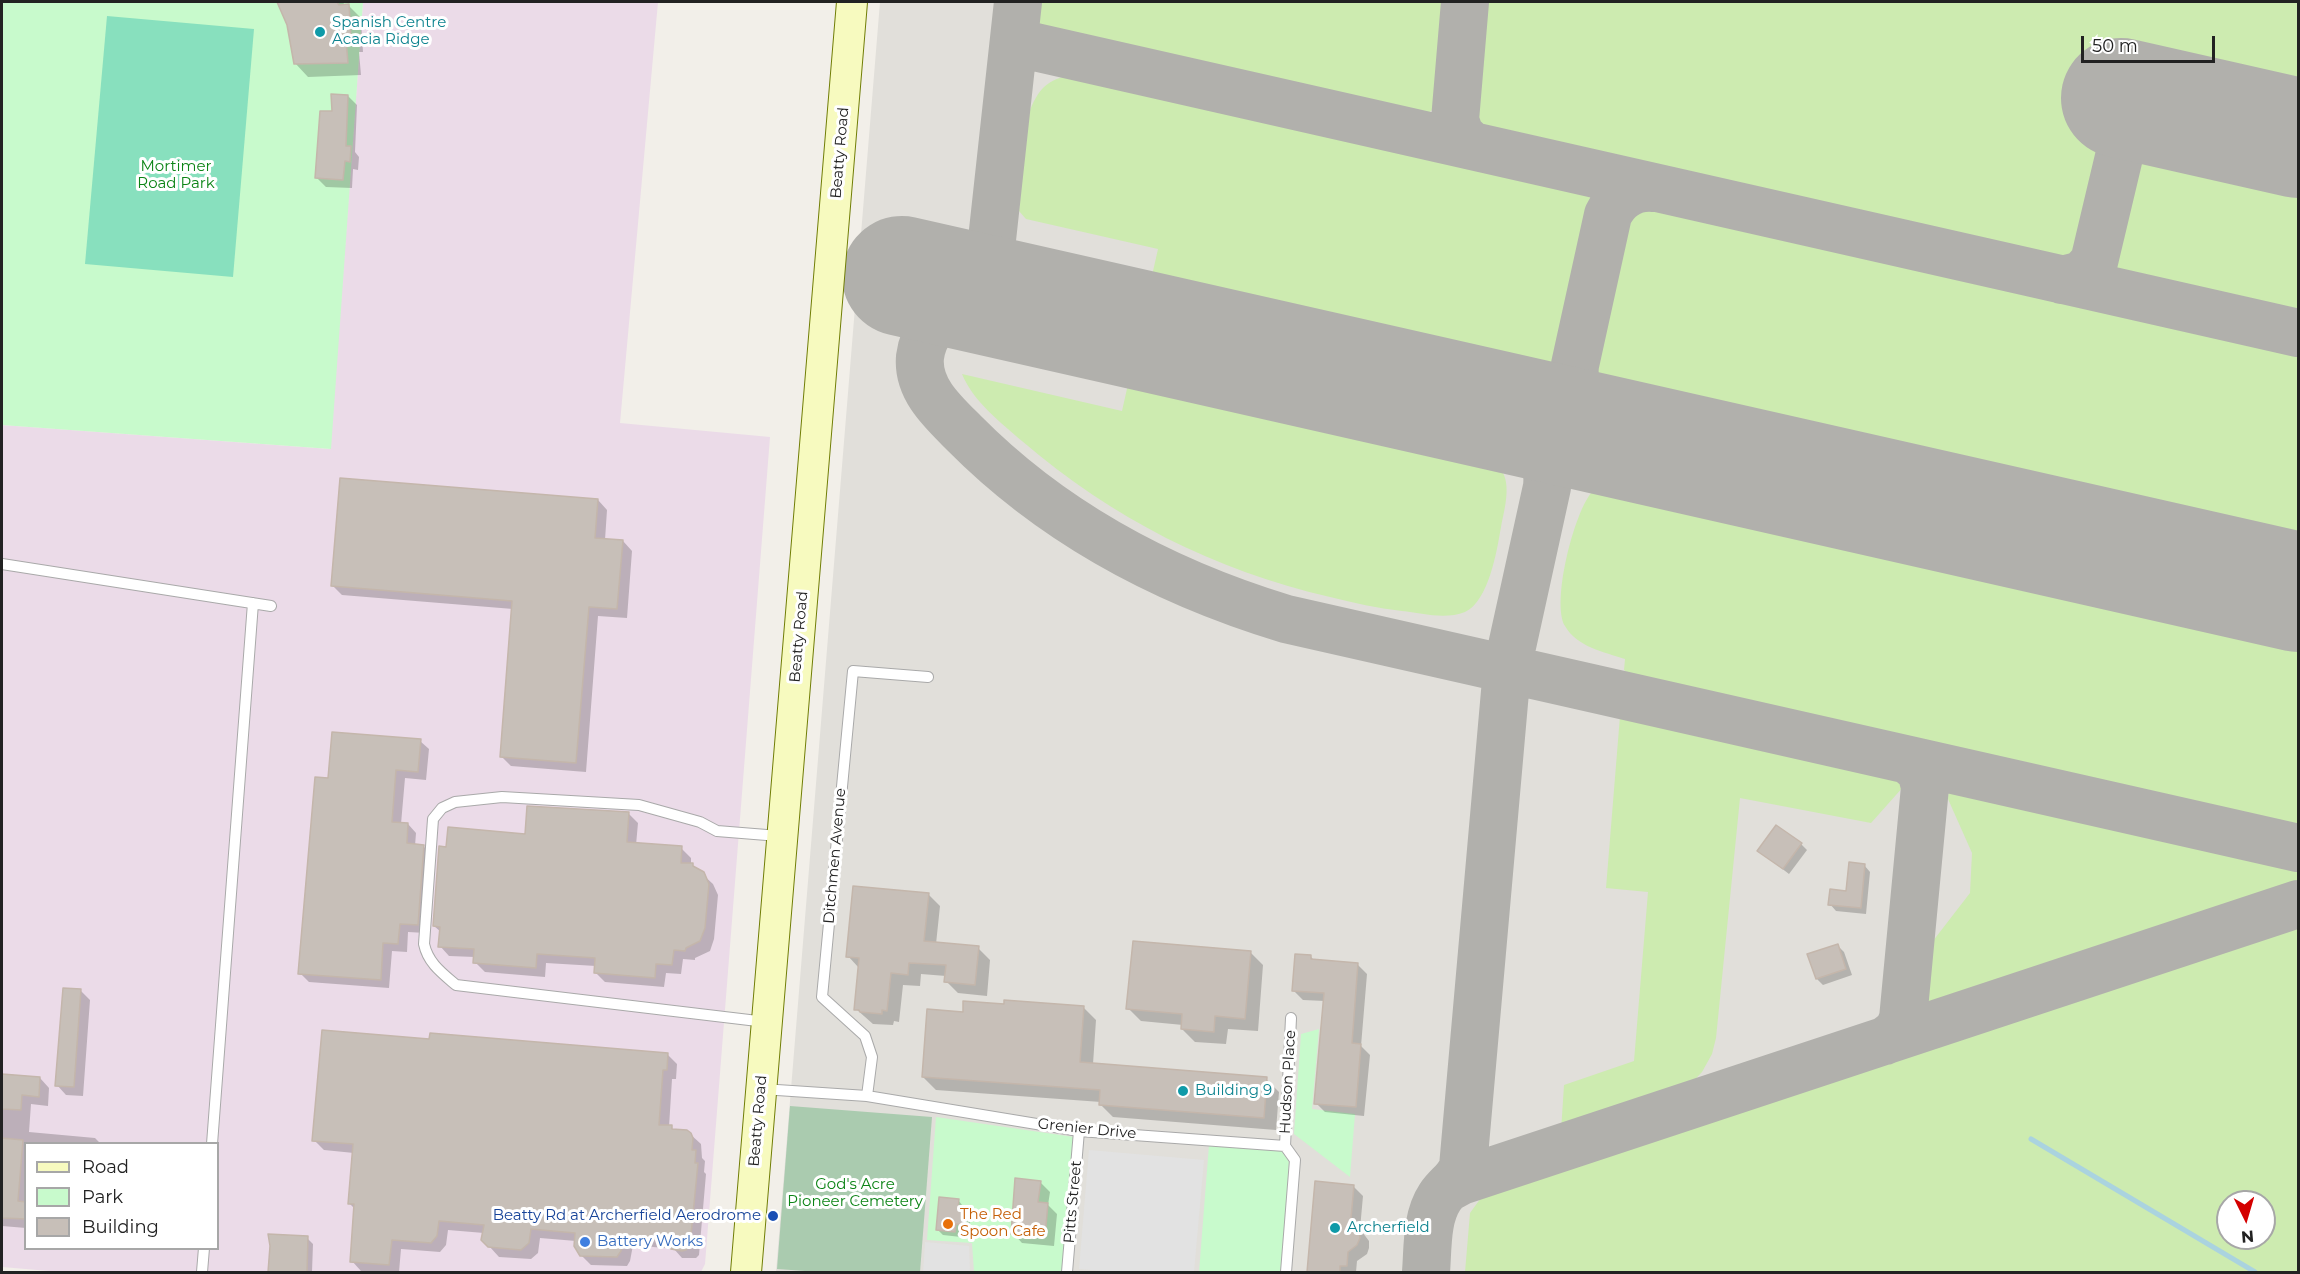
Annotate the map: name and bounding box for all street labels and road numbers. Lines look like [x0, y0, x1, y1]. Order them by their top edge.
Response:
street label: Beatty Road [827, 107, 853, 199]
street label: Beatty Road [786, 591, 812, 683]
street label: Ditchmen Avenue [820, 787, 850, 925]
street label: Hudson Place [1276, 1029, 1300, 1135]
street label: Beatty Road [745, 1075, 771, 1167]
street label: Grenier Drive [1037, 1115, 1137, 1143]
street label: Pitts Street [1060, 1160, 1086, 1244]

